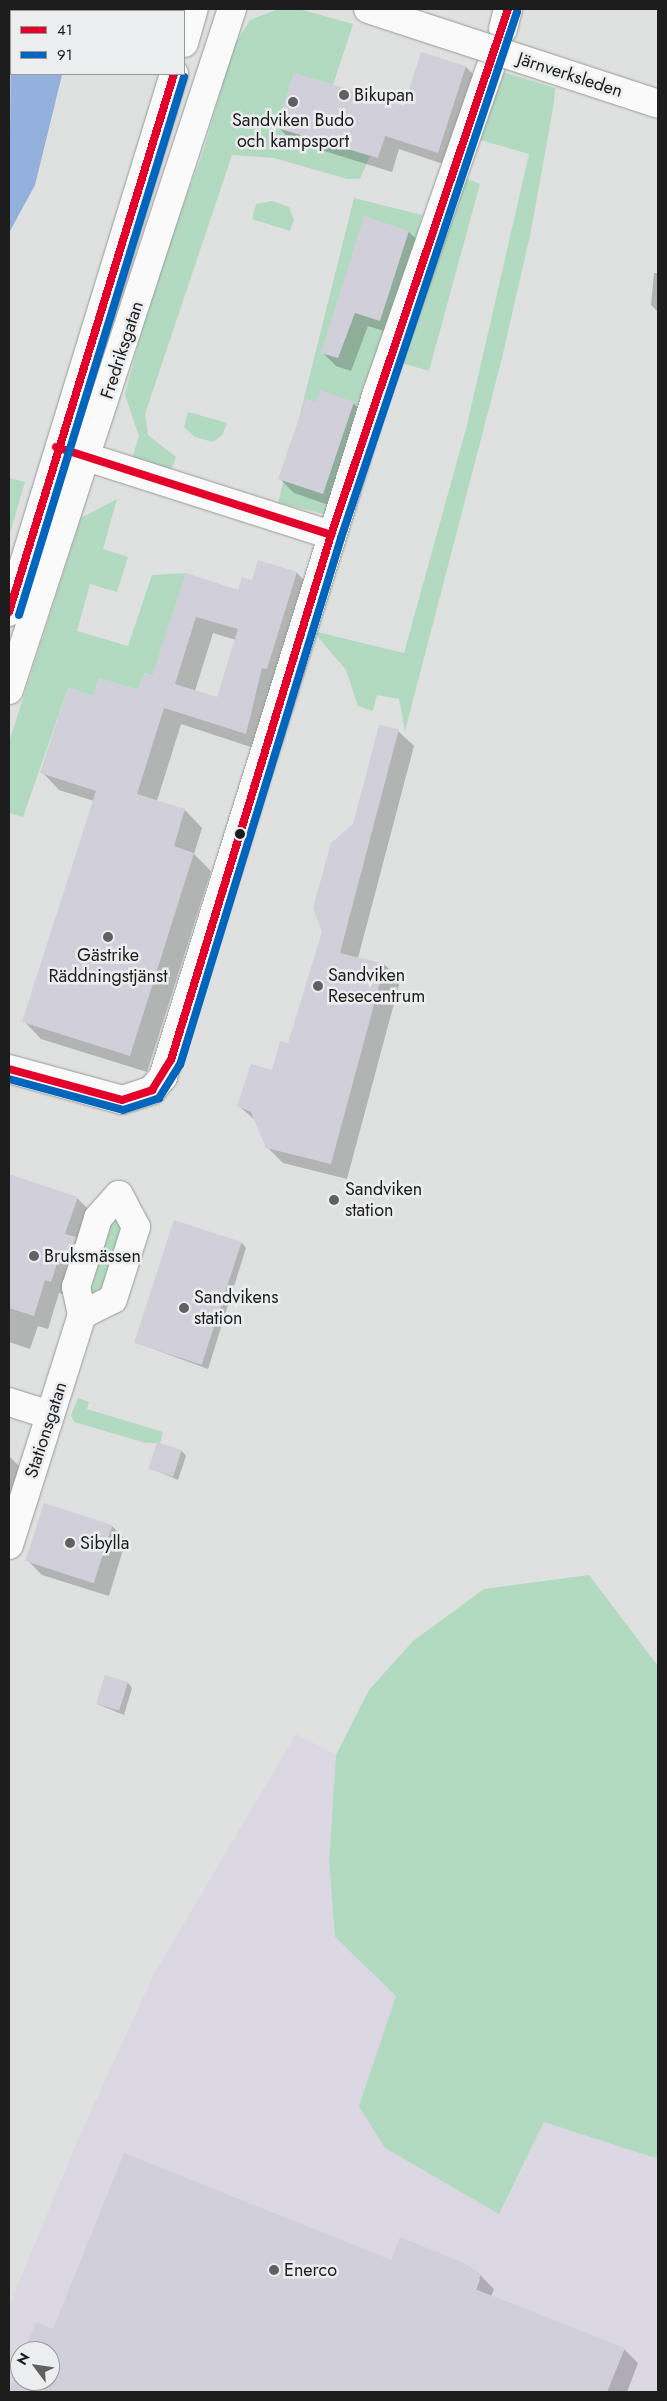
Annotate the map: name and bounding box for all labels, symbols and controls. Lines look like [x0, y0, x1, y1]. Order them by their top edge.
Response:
legend [10, 10, 185, 75]
text: 41 [57, 19, 73, 41]
text: 91 [57, 44, 72, 66]
street label: Järnverksleden [515, 48, 625, 102]
place label: Bikupan [354, 84, 414, 106]
marker: Bikupan [338, 89, 350, 101]
marker: Sandviken Budo och kampsport [287, 96, 299, 108]
place label: Sandviken Budo och kampsport [232, 110, 354, 152]
street label: Fredriksgatan [96, 298, 148, 402]
unlabelled marker [235, 829, 245, 839]
marker: Gästrike Räddningstjänst [102, 931, 114, 943]
place label: Gästrike Räddningstjänst [49, 945, 167, 988]
place label: Sandviken Resecentrum [328, 965, 425, 1008]
marker: Sandviken Resecentrum [312, 980, 324, 992]
place label: Sandviken station [345, 1179, 422, 1222]
marker: Sandviken station [327, 1193, 341, 1207]
place label: Bruksmässen [44, 1245, 141, 1267]
marker: Bruksmässen [28, 1250, 40, 1262]
place label: Sandvikens station [194, 1287, 278, 1330]
marker: Sandvikens station [178, 1302, 190, 1314]
street label: Stationsgatan [20, 1379, 72, 1481]
place label: Sibylla [80, 1532, 129, 1554]
marker: Sibylla [64, 1537, 76, 1549]
place label: Enerco [284, 2259, 337, 2281]
marker: Enerco [268, 2264, 280, 2276]
north arrow [10, 2341, 60, 2391]
text: N [12, 2349, 34, 2369]

